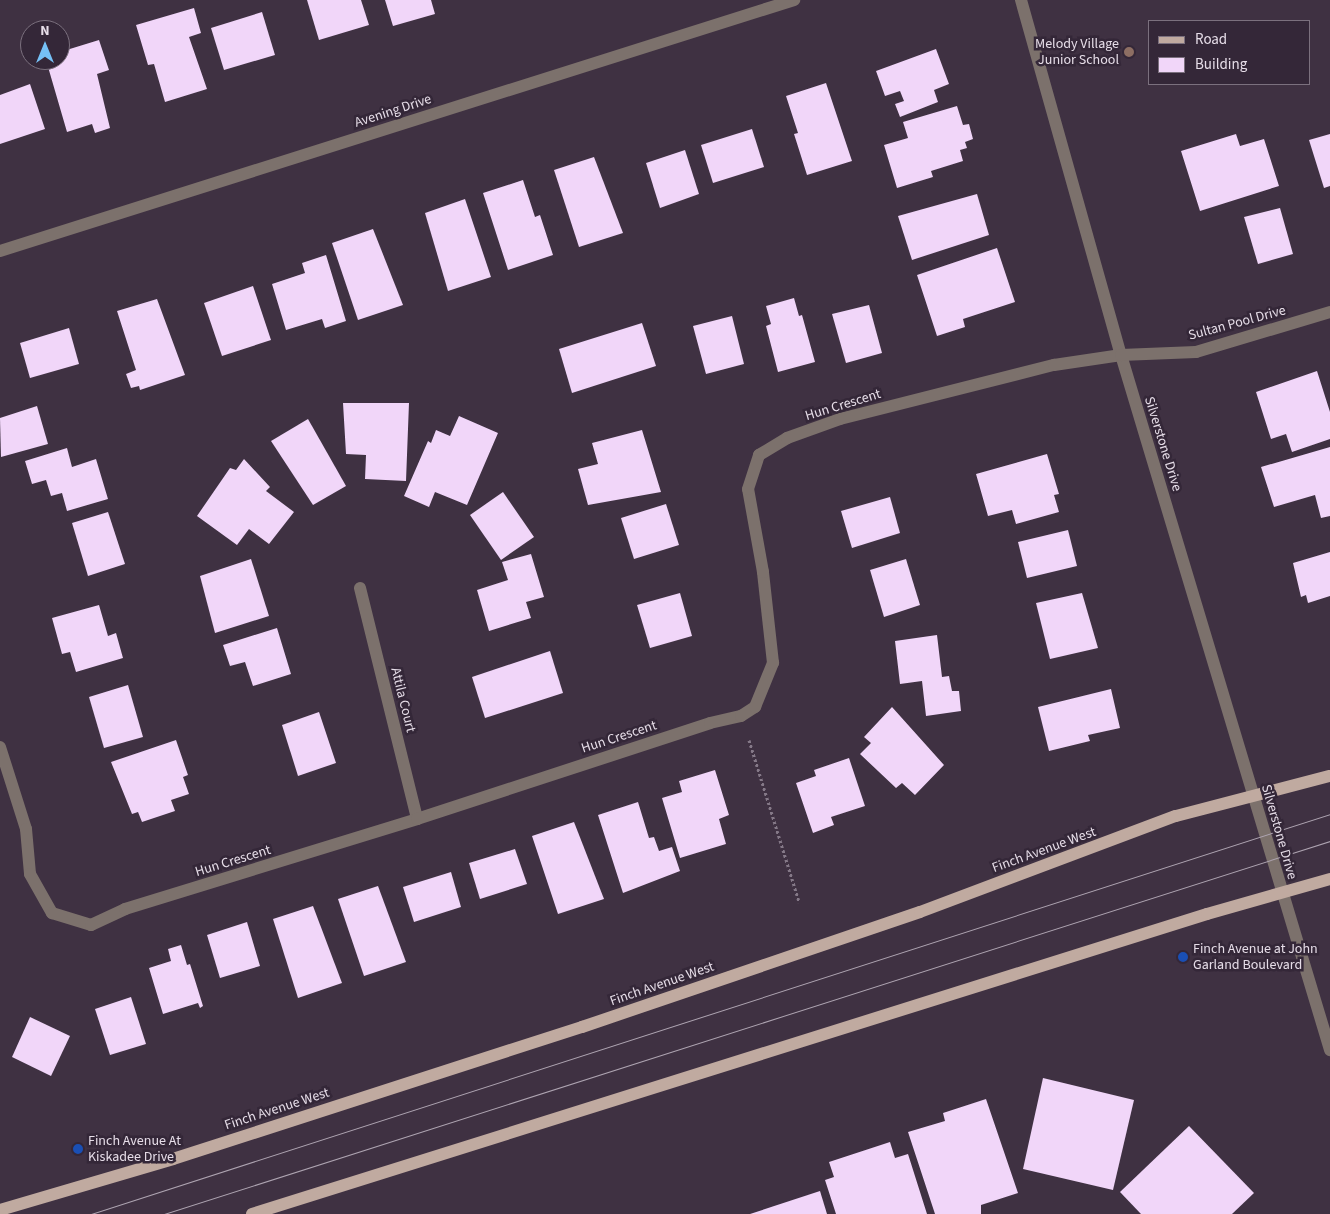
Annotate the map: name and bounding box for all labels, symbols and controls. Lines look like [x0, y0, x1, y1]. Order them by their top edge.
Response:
north arrow [20, 20, 70, 70]
legend [1148, 20, 1310, 85]
text: N [40, 21, 50, 41]
text: Road [1195, 29, 1227, 50]
place label: Melody Village Junior School [1035, 36, 1119, 68]
marker: Melody Village Junior School [1123, 46, 1135, 58]
text: Building [1195, 54, 1247, 75]
street label: Avening Drive [352, 91, 434, 131]
street label: Sultan Pool Drive [1186, 302, 1288, 344]
street label: Hun Crescent [803, 386, 883, 424]
street label: Silverstone Drive [1141, 395, 1185, 493]
street label: Attila Court [387, 666, 419, 734]
street label: Hun Crescent [579, 717, 659, 757]
street label: Silverstone Drive [1257, 782, 1301, 882]
street label: Finch Avenue West [990, 823, 1098, 877]
street label: Hun Crescent [193, 842, 273, 880]
place label: Finch Avenue at John Garland Boulevard [1193, 941, 1318, 974]
marker: Finch Avenue at John Garland Boulevard [1177, 951, 1189, 963]
street label: Finch Avenue West [608, 958, 716, 1010]
street label: Finch Avenue West [223, 1084, 331, 1134]
place label: Finch Avenue At Kiskadee Drive [88, 1133, 181, 1166]
marker: Finch Avenue At Kiskadee Drive [72, 1143, 84, 1155]

